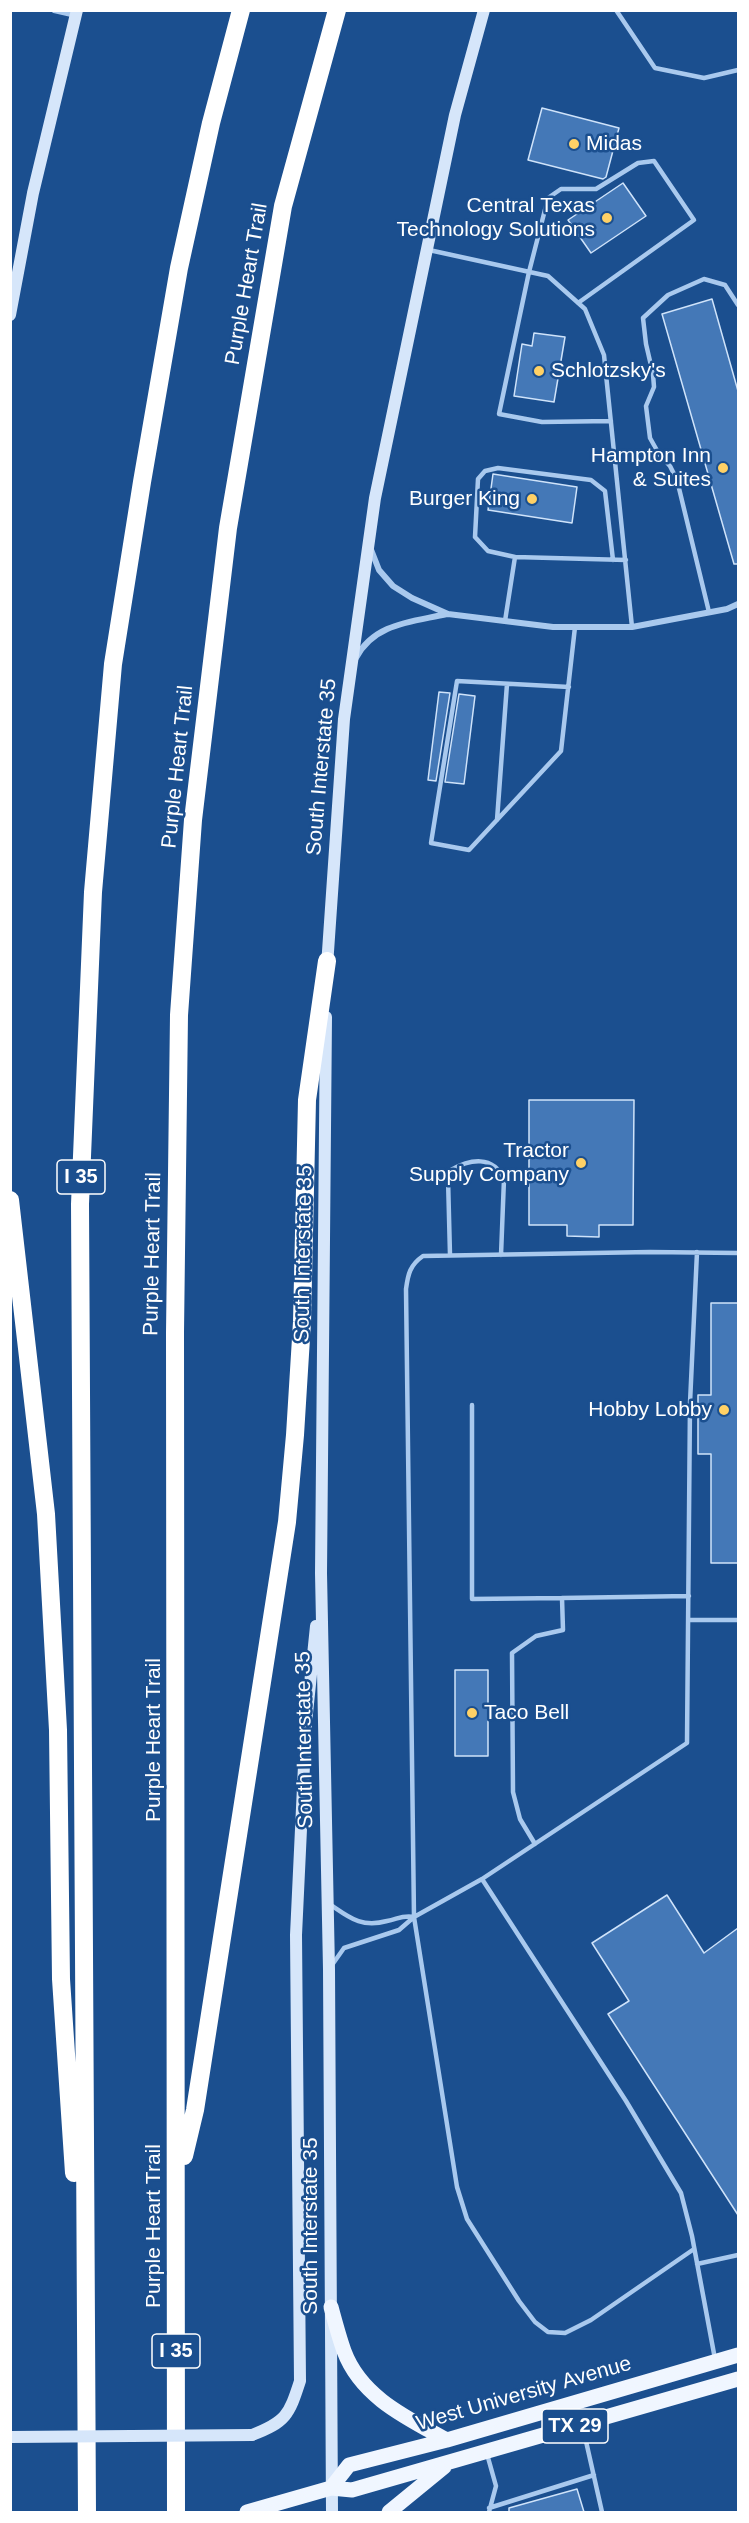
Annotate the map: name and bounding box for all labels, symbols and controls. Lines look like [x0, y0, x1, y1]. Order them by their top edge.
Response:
place label: Midas [586, 131, 642, 157]
marker: Midas [567, 137, 581, 151]
place label: Central Texas Technology Solutions [397, 193, 595, 243]
street label: Purple Heart Trail [220, 201, 274, 367]
marker: Central Texas Technology Solutions [600, 211, 614, 225]
place label: Schlotzsky's [551, 358, 666, 384]
marker: Schlotzsky's [532, 364, 546, 378]
place label: Hampton Inn & Suites [591, 443, 711, 493]
marker: Hampton Inn & Suites [716, 461, 730, 475]
place label: Burger King [409, 486, 520, 512]
marker: Burger King [525, 492, 539, 506]
street label: South Interstate 35 [302, 678, 342, 856]
street label: Purple Heart Trail [157, 684, 199, 850]
place label: Tractor Supply Company [409, 1138, 569, 1188]
marker: Tractor Supply Company [574, 1156, 588, 1170]
road number: I 35 [57, 1160, 105, 1194]
street label: South Interstate 35 [290, 1165, 318, 1343]
street label: Purple Heart Trail [139, 1172, 167, 1336]
place label: Hobby Lobby [588, 1397, 712, 1423]
marker: Hobby Lobby [717, 1403, 731, 1417]
street label: South Interstate 35 [291, 1651, 319, 1829]
street label: Purple Heart Trail [141, 1658, 167, 1822]
place label: Taco Bell [484, 1700, 569, 1726]
marker: Taco Bell [465, 1706, 479, 1720]
street label: South Interstate 35 [298, 2137, 324, 2315]
street label: Purple Heart Trail [141, 2144, 167, 2308]
road number: I 35 [152, 2334, 200, 2368]
street label: West University Avenue [414, 2351, 634, 2437]
road number: TX 29 [542, 2409, 608, 2443]

